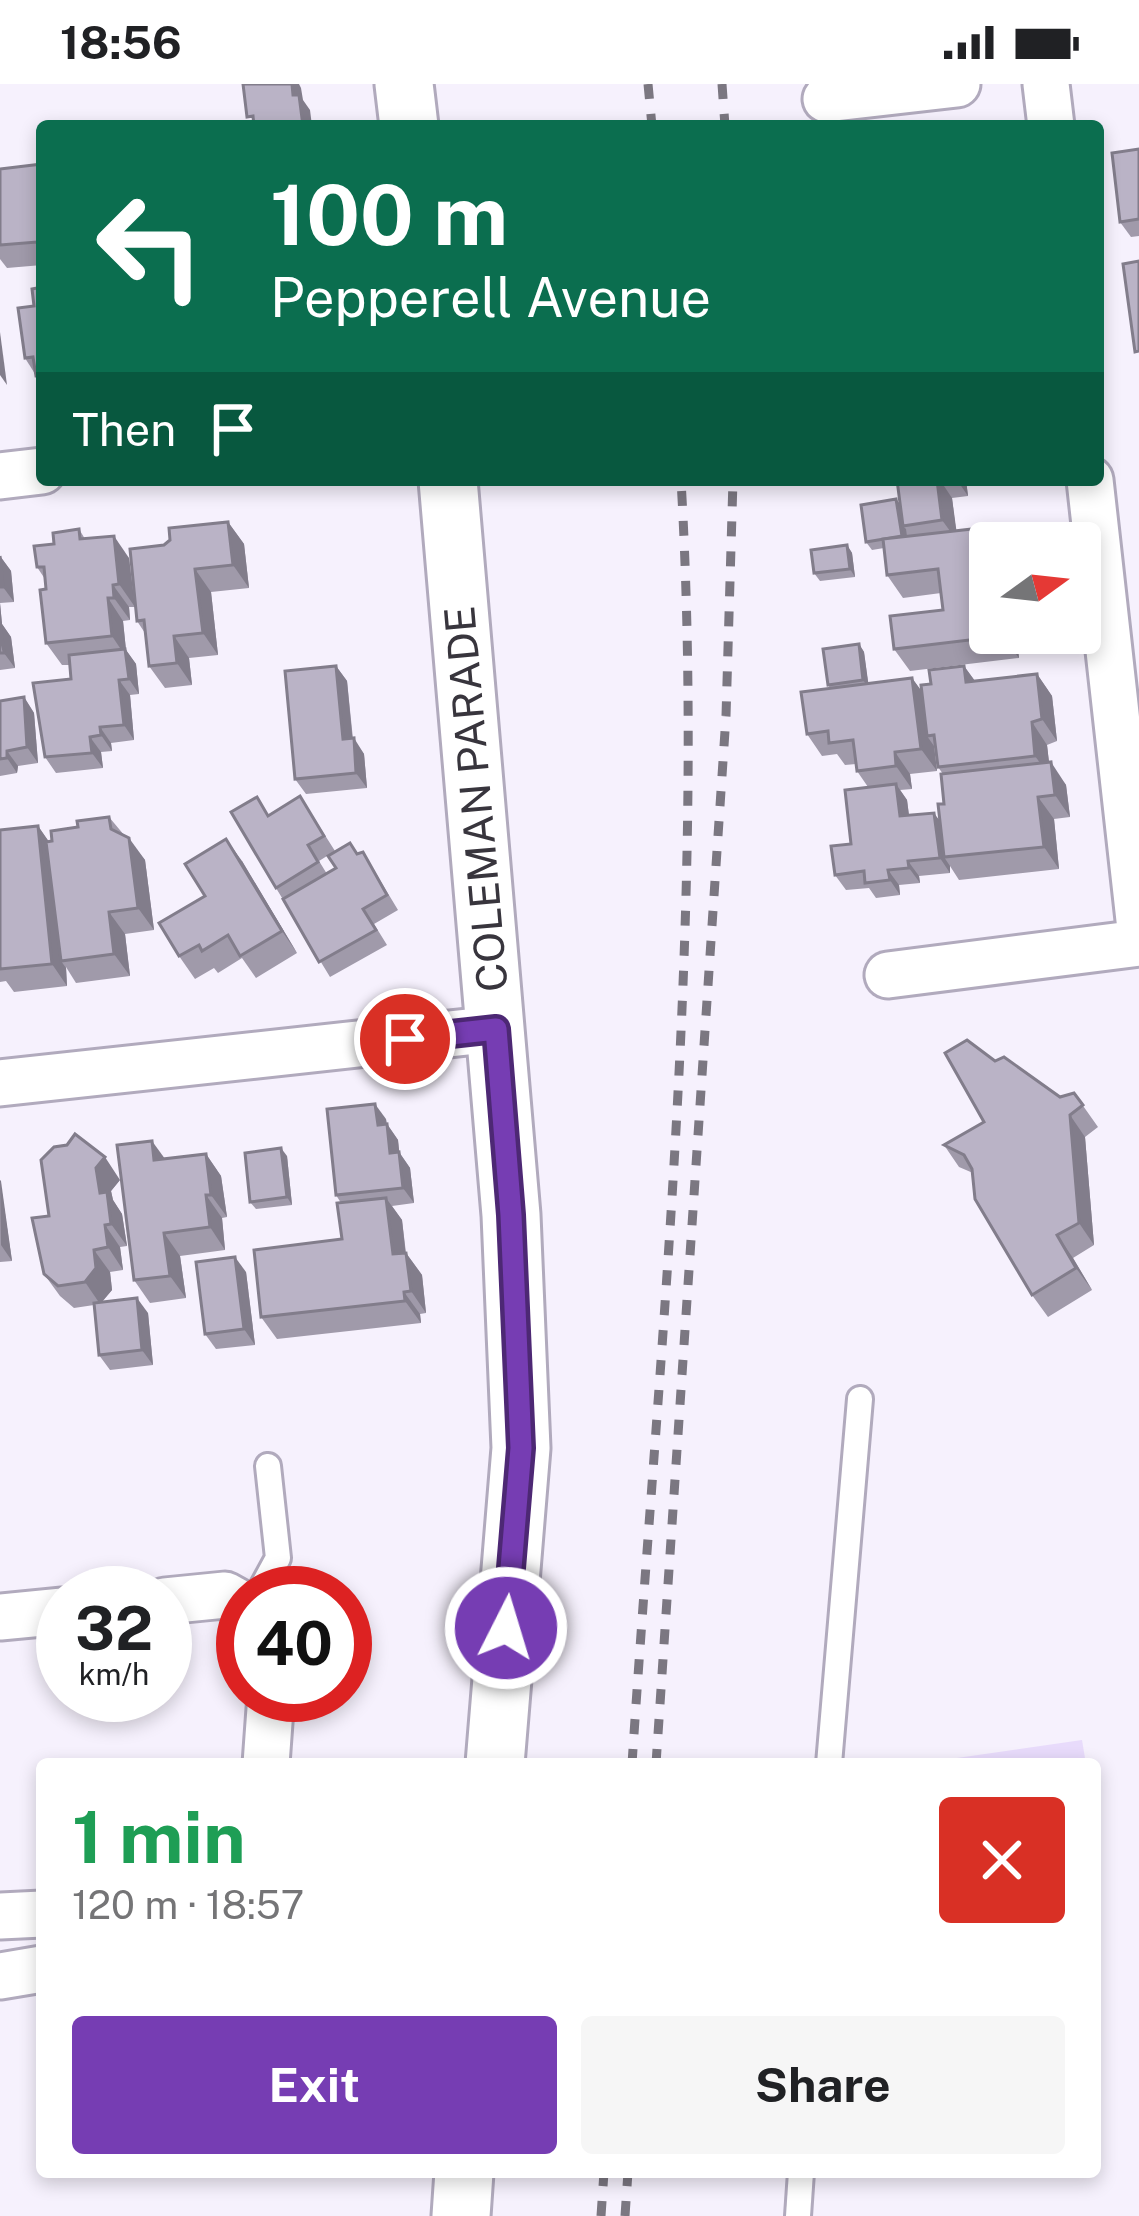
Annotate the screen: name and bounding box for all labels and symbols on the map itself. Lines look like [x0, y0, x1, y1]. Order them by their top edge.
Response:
north arrow [969, 522, 1101, 654]
street label: COLEMAN PARADE [434, 604, 517, 994]
pin [354, 988, 456, 1090]
position arrow [443, 1565, 569, 1691]
speed limit sign: 40 [216, 1566, 372, 1722]

